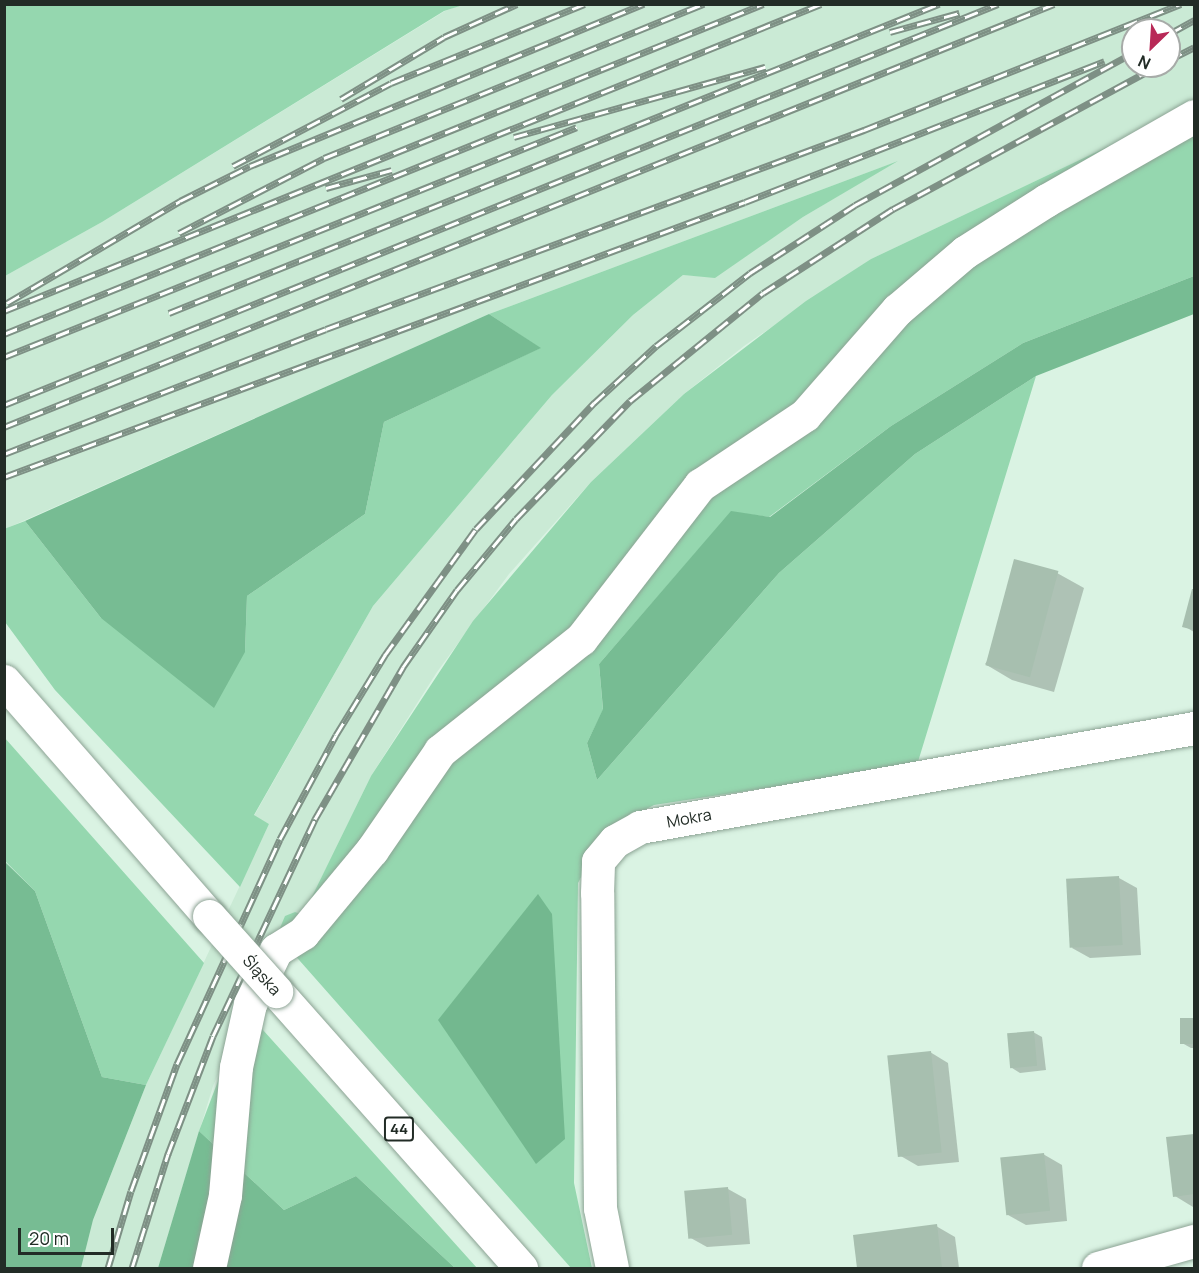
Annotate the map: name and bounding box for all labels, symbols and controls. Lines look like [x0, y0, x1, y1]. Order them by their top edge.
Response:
north arrow [1121, 18, 1181, 78]
text: N [1134, 50, 1154, 75]
street label: Mokra [665, 805, 713, 831]
street label: Śląska [239, 951, 285, 999]
road number: 44 [382, 1117, 416, 1141]
scale bar [21, 1216, 117, 1254]
text: 20 m [29, 1226, 69, 1250]

